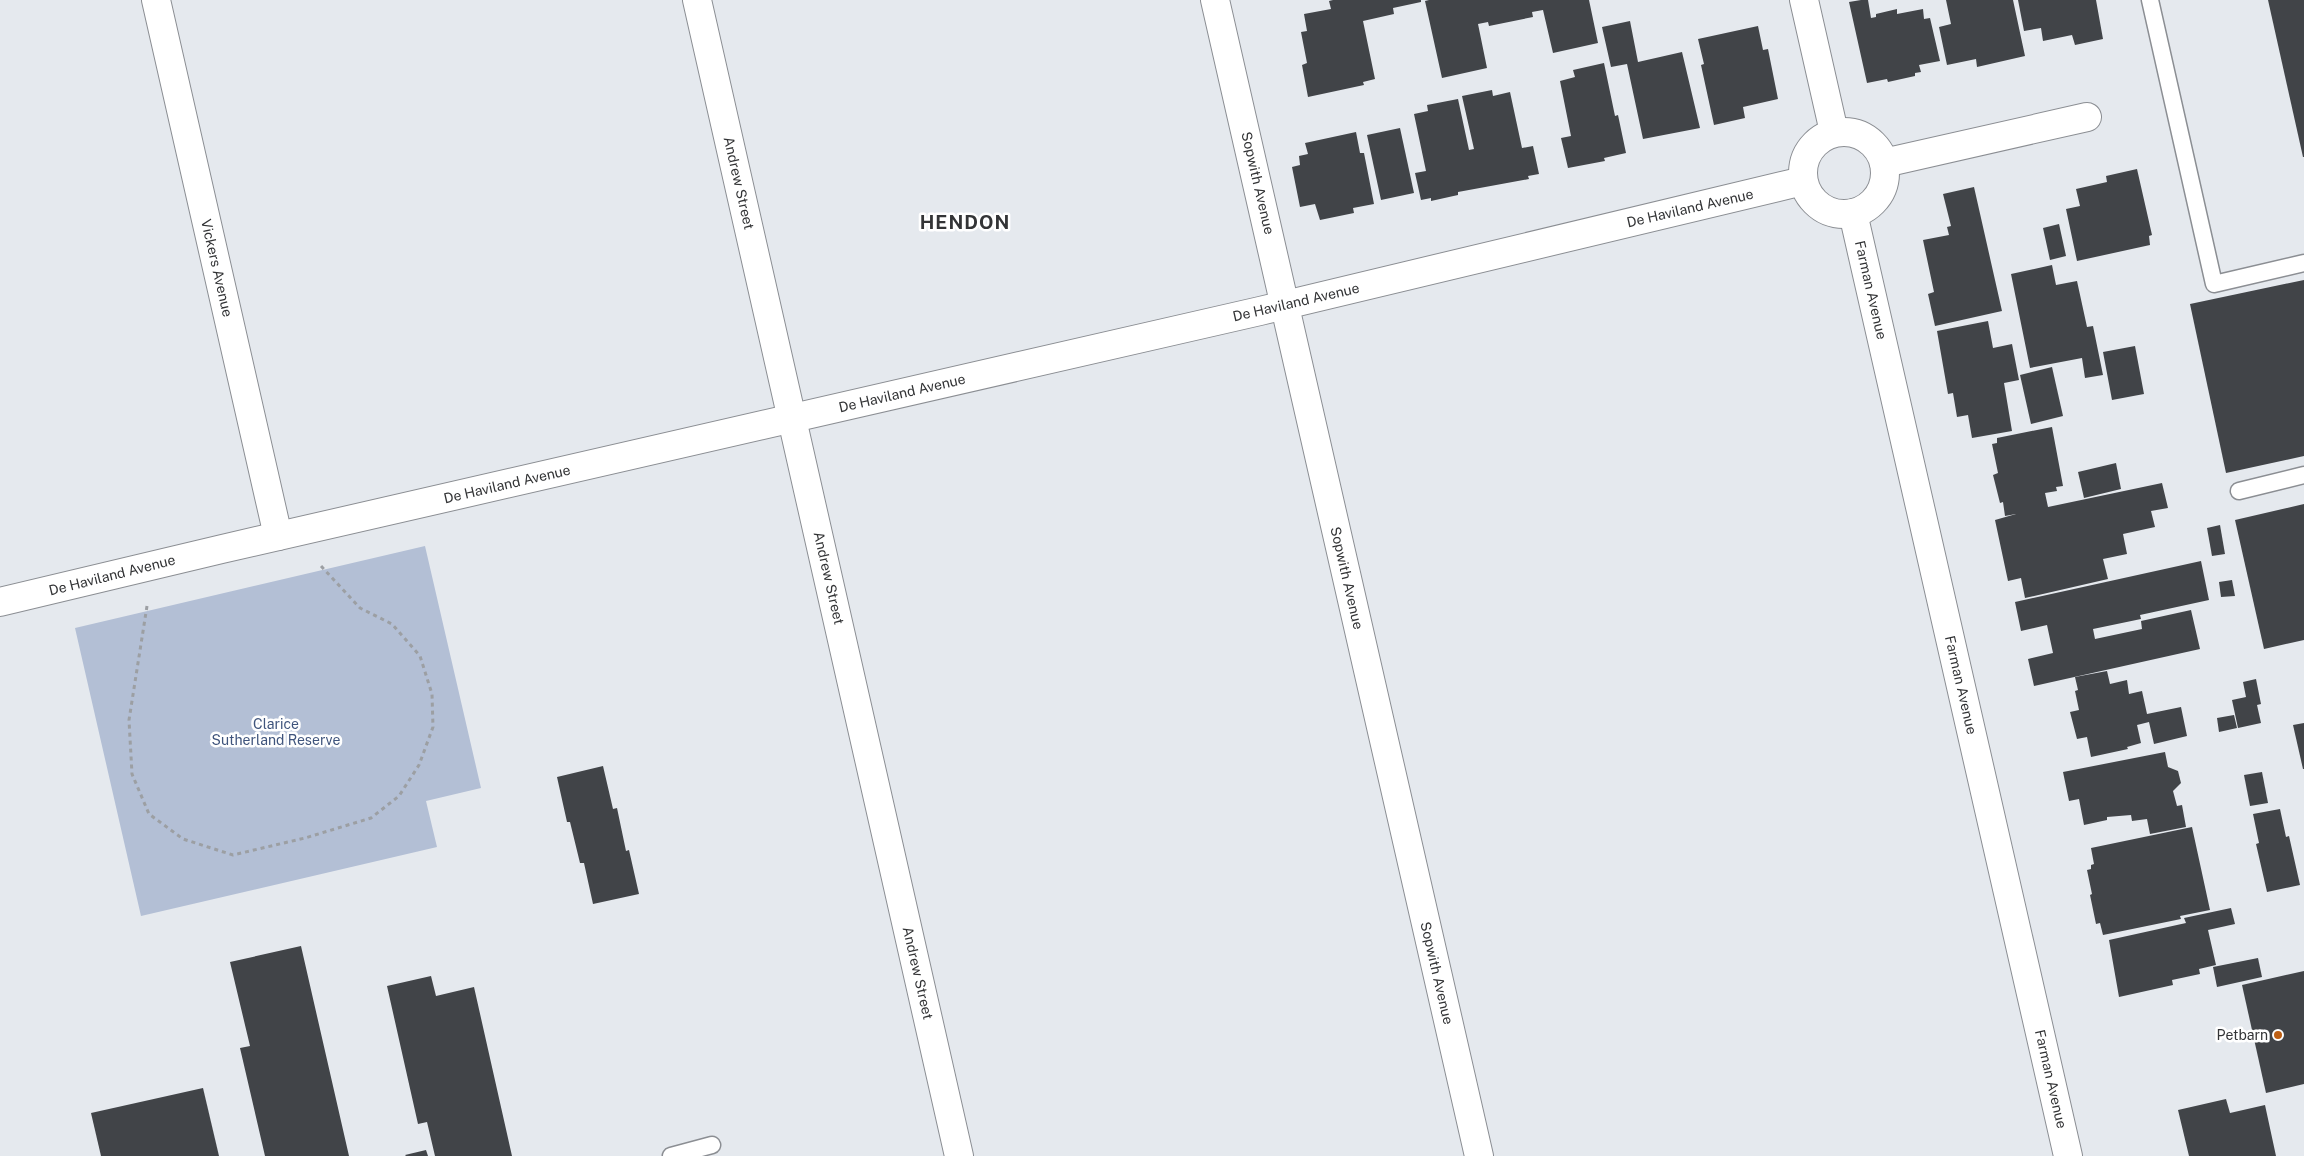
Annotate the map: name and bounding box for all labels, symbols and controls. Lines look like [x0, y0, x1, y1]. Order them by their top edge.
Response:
street label: Sopwith Avenue [1238, 130, 1278, 236]
street label: Andrew Street [721, 135, 757, 231]
street label: De Haviland Avenue [1625, 186, 1755, 230]
district label: HENDON [920, 211, 1010, 233]
street label: Vickers Avenue [198, 218, 236, 318]
street label: Farman Avenue [1852, 239, 1890, 341]
street label: De Haviland Avenue [1231, 280, 1361, 324]
street label: De Haviland Avenue [837, 371, 967, 415]
street label: De Haviland Avenue [442, 462, 572, 506]
street label: Sopwith Avenue [1327, 525, 1367, 631]
street label: Andrew Street [811, 530, 847, 626]
street label: De Haviland Avenue [47, 552, 177, 598]
street label: Farman Avenue [1942, 634, 1980, 736]
park label: Clarice Sutherland Reserve [212, 716, 340, 748]
street label: Sopwith Avenue [1417, 920, 1457, 1026]
street label: Andrew Street [900, 925, 936, 1021]
place label: Petbarn [2217, 1027, 2268, 1043]
street label: Farman Avenue [2032, 1028, 2070, 1130]
marker: Petbarn [2272, 1029, 2284, 1041]

